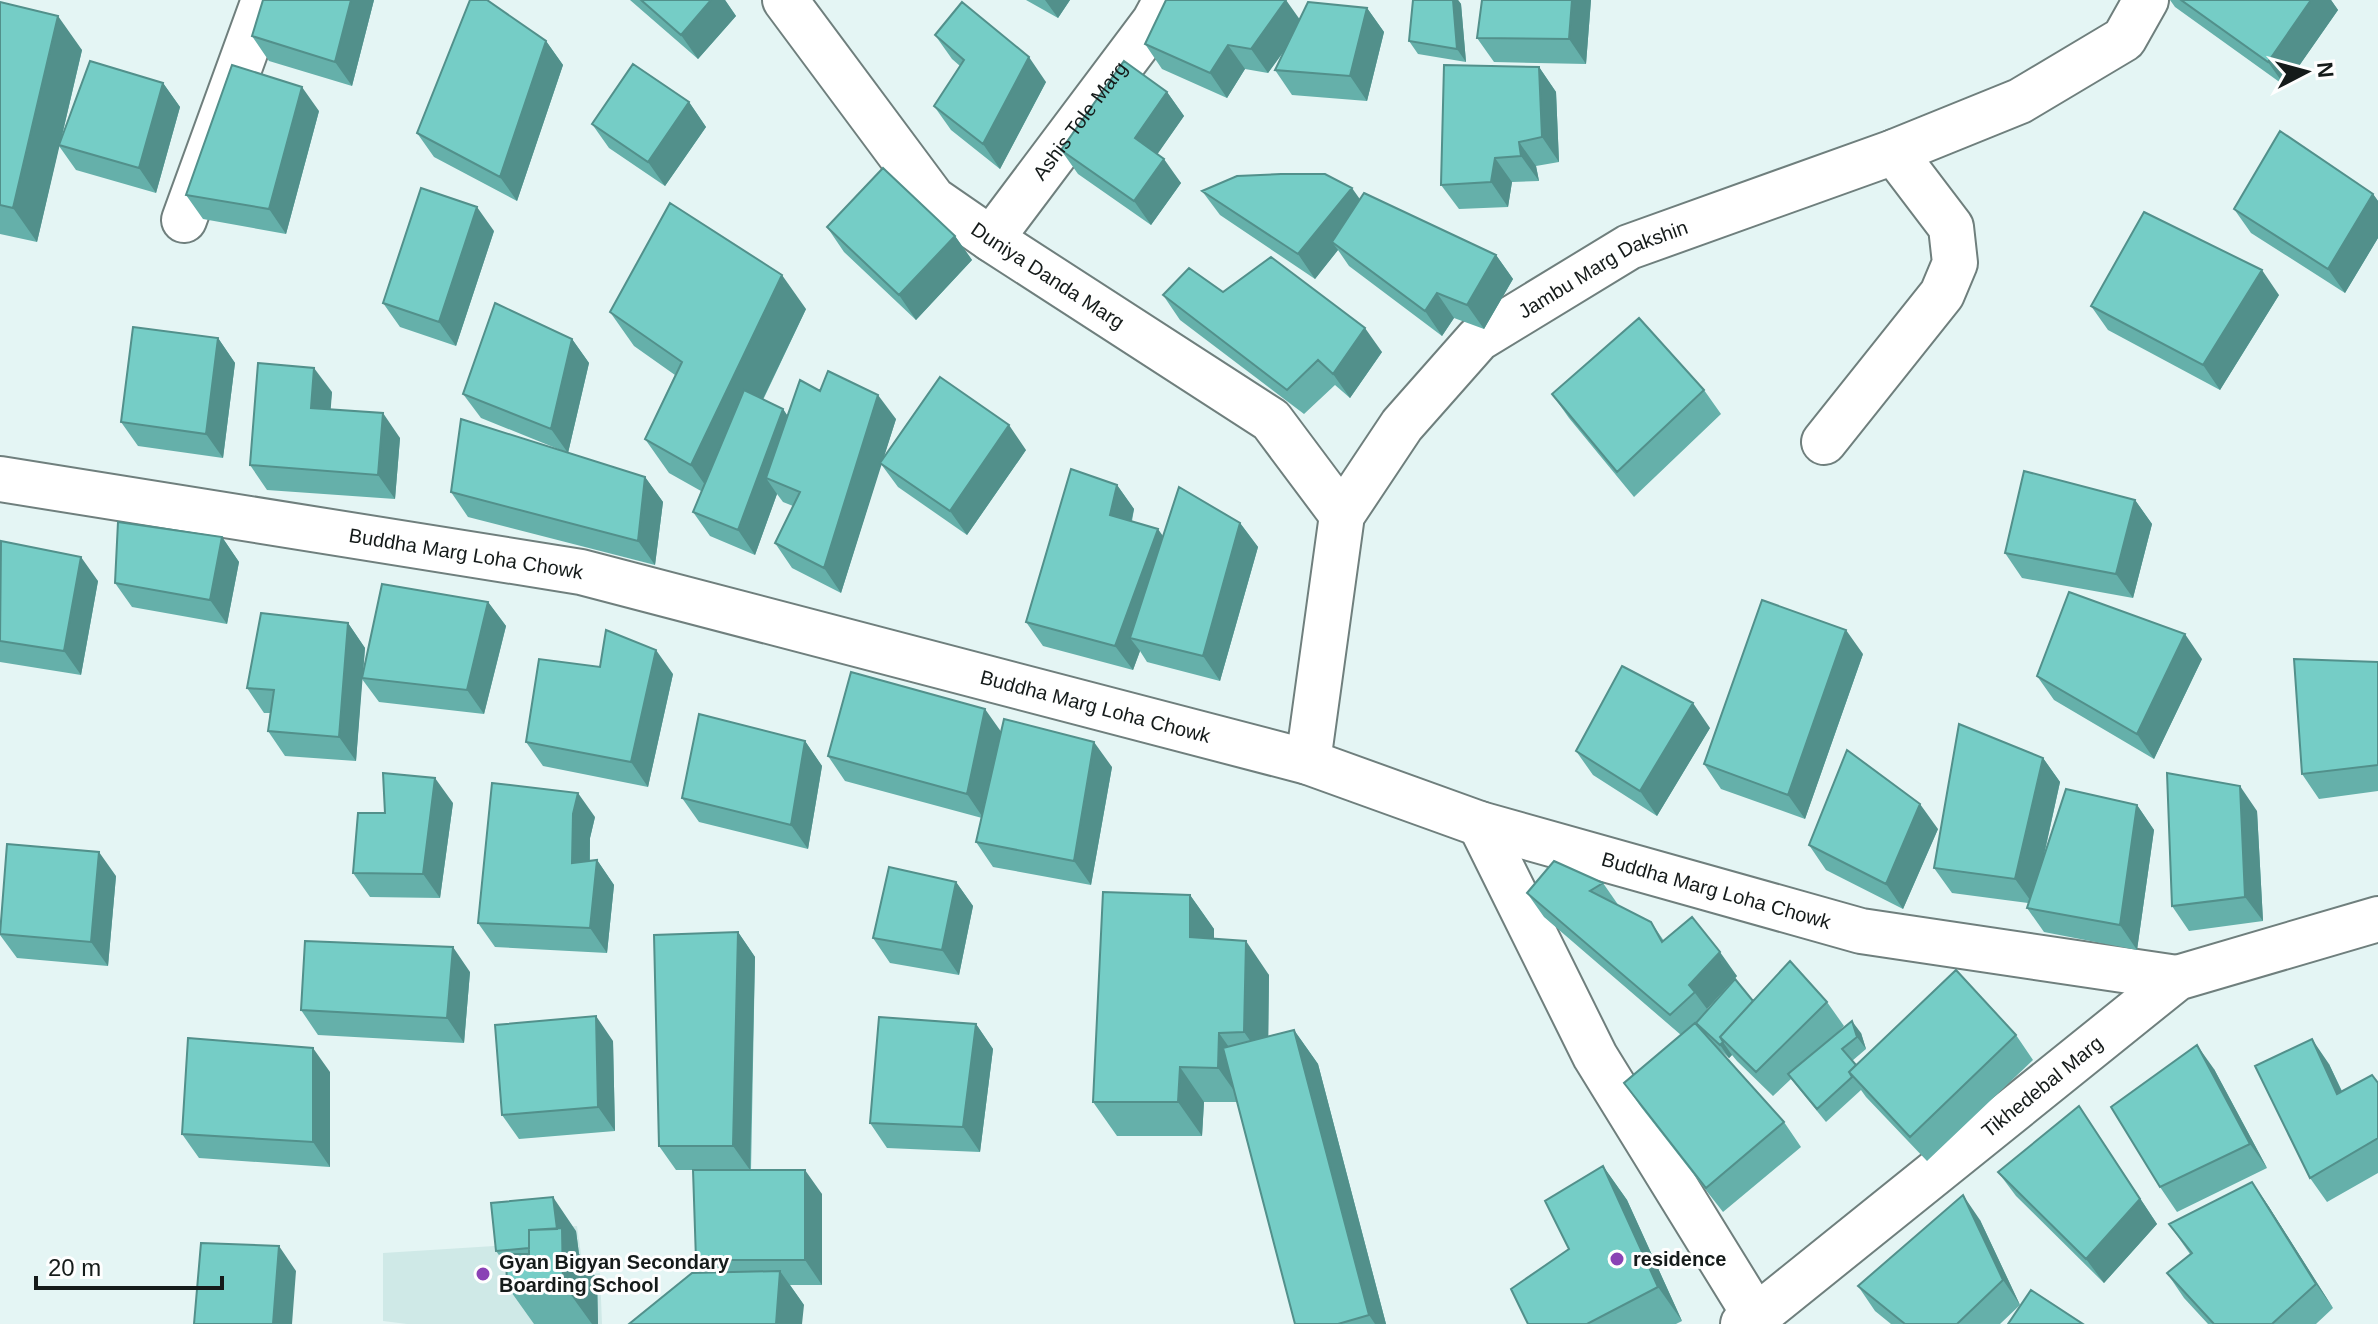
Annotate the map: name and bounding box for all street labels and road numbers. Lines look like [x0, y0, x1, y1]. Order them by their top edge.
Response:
street label: Ashis Tole Marg [1028, 57, 1131, 184]
street label: Jambu Marg Dakshin [1514, 216, 1691, 323]
street label: Duniya Danda Marg [967, 218, 1128, 333]
street label: Buddha Marg Loha Chowk [347, 524, 586, 583]
street label: Buddha Marg Loha Chowk [978, 666, 1214, 747]
street label: Buddha Marg Loha Chowk [1599, 848, 1834, 933]
street label: Tikhedebal Marg [1977, 1032, 2107, 1142]

